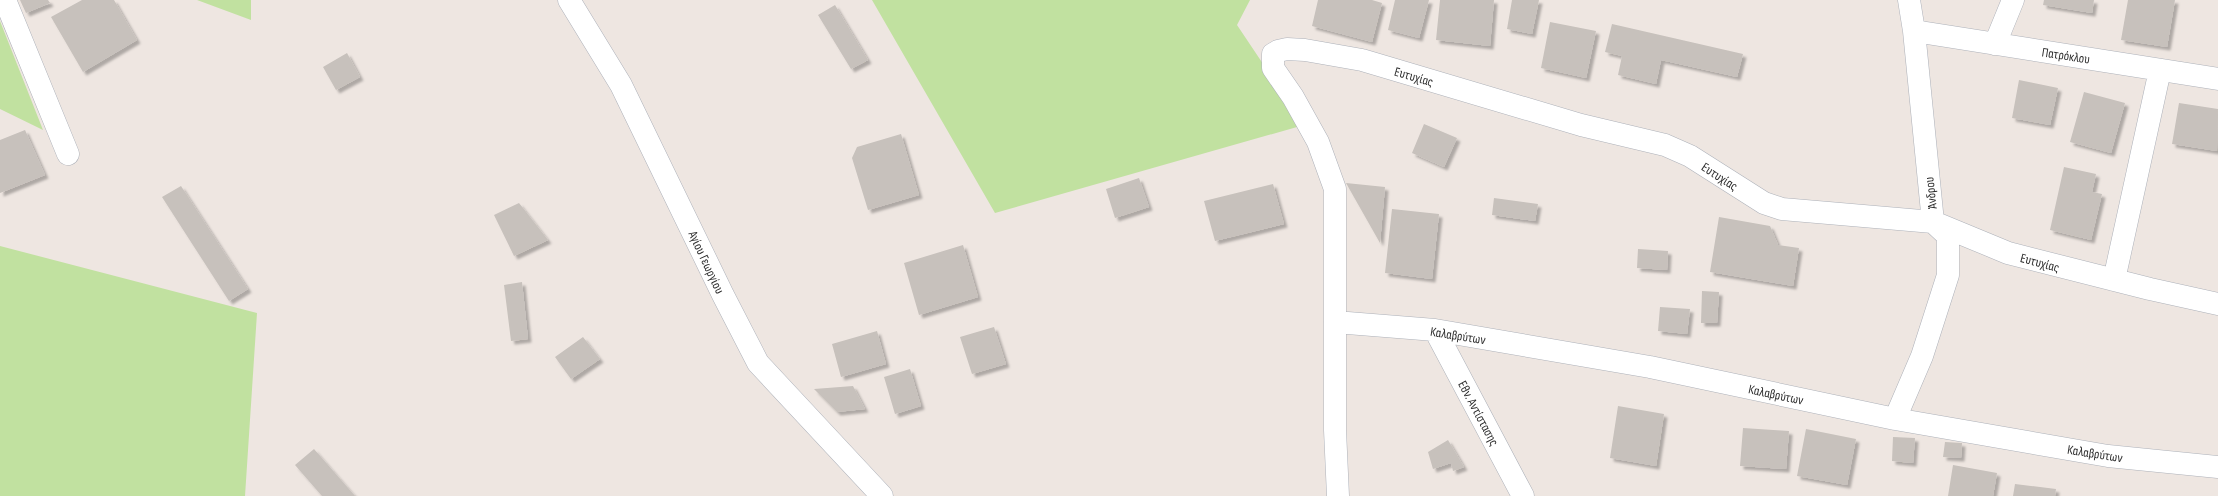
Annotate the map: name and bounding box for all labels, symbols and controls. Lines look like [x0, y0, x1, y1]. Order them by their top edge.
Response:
street label: Πατρόκλου [2041, 44, 2091, 68]
street label: Ευτυχίας [1392, 64, 1435, 90]
street label: Ευτυχίας [1698, 159, 1741, 194]
street label: Άνδρου [1921, 176, 1941, 210]
street label: Αγίου Γεωργίου [684, 228, 728, 296]
street label: Ευτυχίας [2018, 250, 2061, 276]
street label: Καλαβρύτων [1429, 324, 1487, 348]
street label: Εθν. Αντίστασης [1454, 378, 1502, 449]
street label: Καλαβρύτων [1747, 381, 1805, 409]
street label: Καλαβρύτων [2066, 442, 2124, 466]

